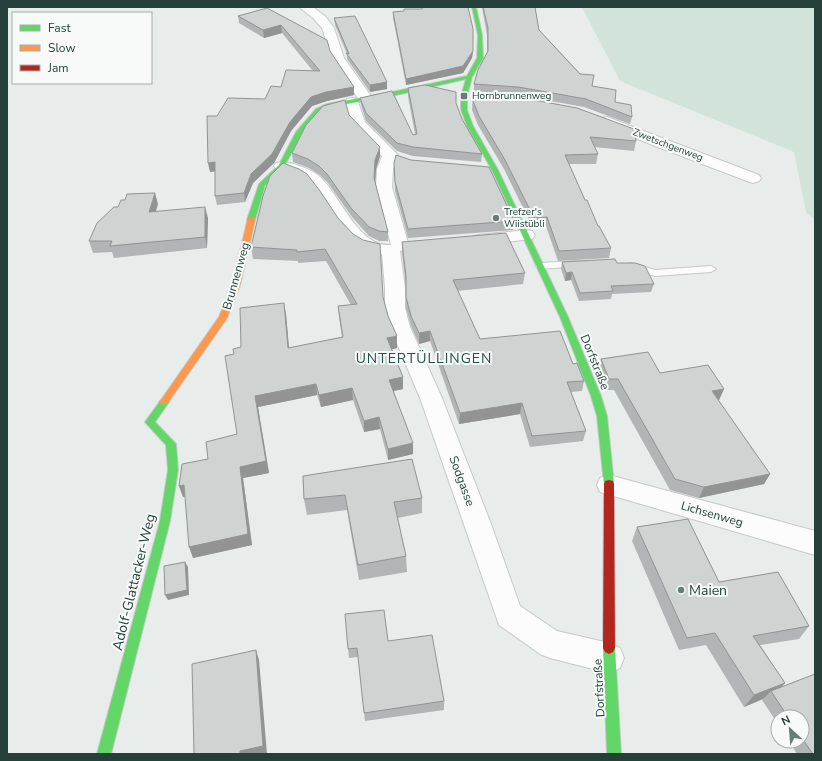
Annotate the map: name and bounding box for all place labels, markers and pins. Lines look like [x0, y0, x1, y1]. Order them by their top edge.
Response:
place label: Hornbrunnenweg [472, 89, 551, 103]
marker: Hornbrunnenweg [459, 91, 469, 101]
place label: Trefzer's Wiistübli [504, 205, 545, 231]
marker: Trefzer's Wiistübli [491, 213, 501, 223]
place label: Maien [689, 581, 727, 600]
marker: Maien [676, 585, 686, 595]

